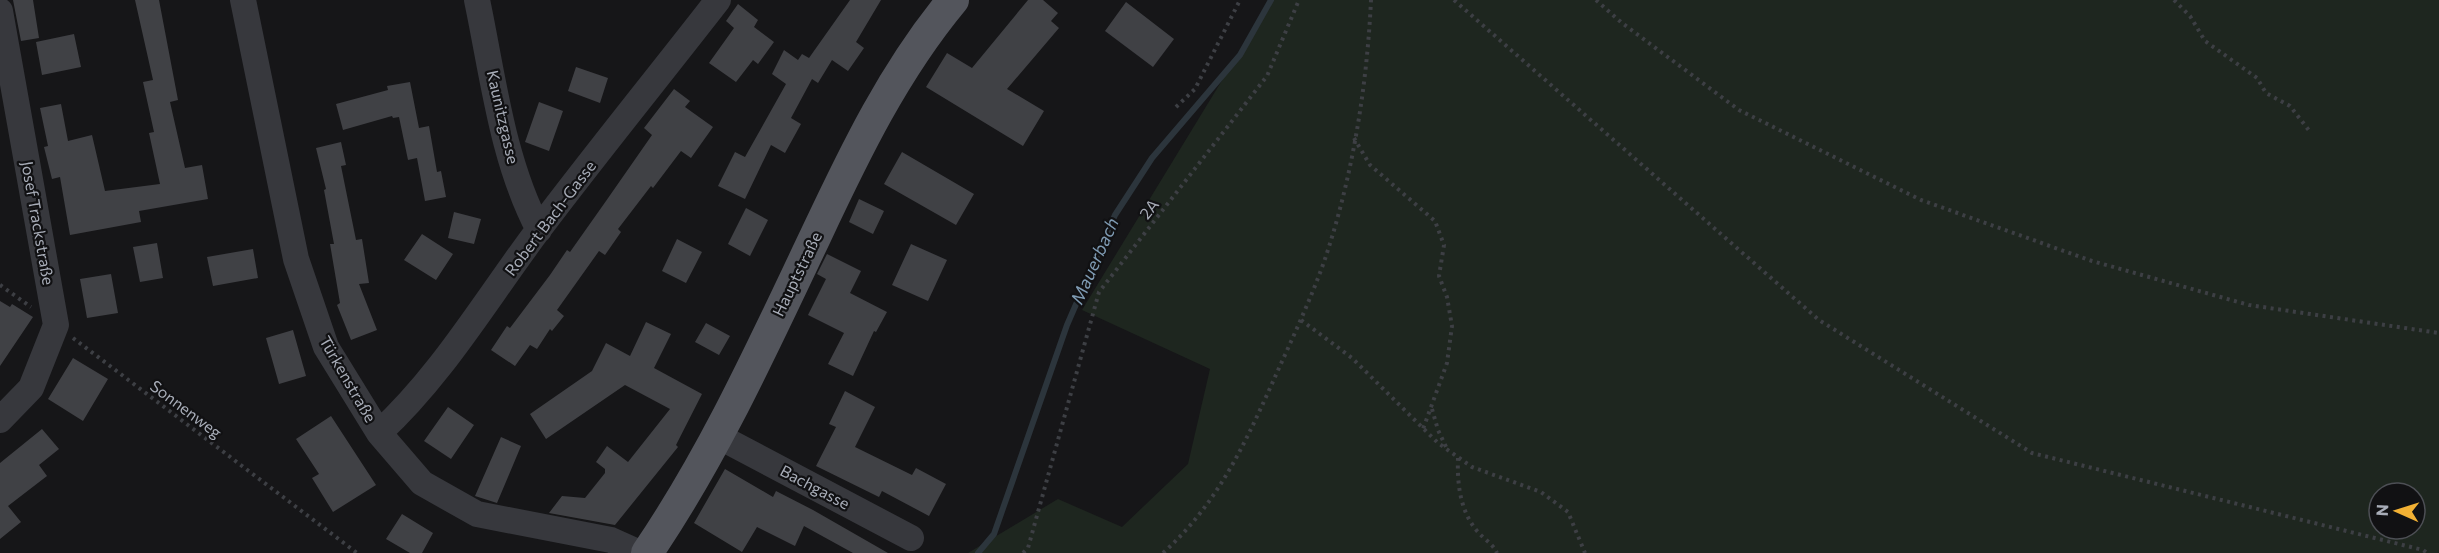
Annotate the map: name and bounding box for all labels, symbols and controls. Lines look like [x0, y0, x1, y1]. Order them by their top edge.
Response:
street label: Kaunitzgasse [483, 68, 524, 166]
street label: Robert Bach-Gasse [500, 156, 599, 279]
street label: Josef Trackstraße [18, 159, 59, 286]
street label: 2A [1135, 195, 1162, 222]
water label: Mauerbach [1065, 214, 1123, 307]
street label: Hauptstraße [768, 228, 825, 319]
street label: Türkenstraße [316, 332, 381, 425]
street label: Sonnenweg [147, 376, 226, 442]
street label: Bachgasse [777, 460, 853, 513]
north arrow [2367, 481, 2427, 541]
text: N [2372, 504, 2391, 517]

